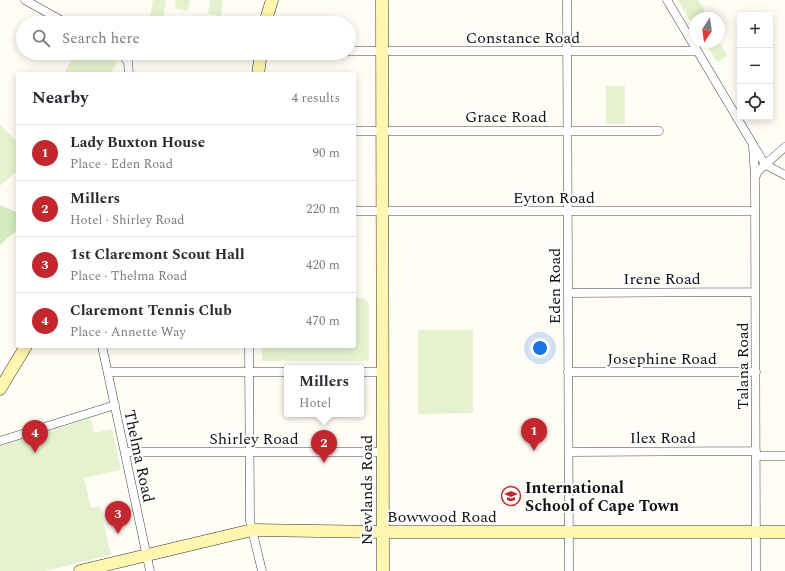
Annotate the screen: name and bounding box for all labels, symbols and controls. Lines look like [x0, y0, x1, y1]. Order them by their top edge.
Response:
north arrow [689, 12, 725, 48]
map controls [737, 12, 773, 120]
button: + [737, 12, 773, 48]
search box [16, 16, 356, 60]
street label: Constance Road [466, 26, 580, 50]
icon: search [30, 27, 52, 49]
text: Search here [62, 27, 140, 50]
button: − [737, 48, 773, 84]
button: locate [737, 84, 773, 120]
text: Nearby [32, 85, 88, 111]
text: 4 results [292, 88, 340, 108]
street label: Grace Road [465, 105, 547, 129]
text: Lady Buxton House [70, 131, 205, 154]
text: 1 [41, 143, 49, 163]
text: 90 m [313, 143, 340, 163]
text: Place · Eden Road [70, 154, 173, 174]
street label: Eyton Road [513, 186, 595, 210]
text: Millers [70, 187, 120, 210]
text: 2 [41, 199, 49, 219]
text: 220 m [306, 199, 340, 219]
text: Hotel · Shirley Road [70, 210, 185, 230]
text: 1st Claremont Scout Hall [70, 243, 245, 266]
street label: Eden Road [543, 248, 567, 324]
text: 3 [41, 255, 49, 275]
text: 420 m [306, 255, 340, 275]
text: Place · Thelma Road [70, 266, 187, 286]
street label: Irene Road [623, 267, 701, 291]
text: Claremont Tennis Club [70, 299, 232, 322]
text: 4 [41, 311, 49, 331]
text: 470 m [306, 311, 340, 331]
text: Place · Annette Way [70, 322, 186, 342]
street label: Talana Road [731, 322, 755, 410]
your location [530, 338, 550, 358]
street label: Josephine Road [607, 347, 717, 371]
popup [284, 365, 364, 417]
text: Millers [299, 370, 349, 393]
text: Hotel [299, 393, 331, 413]
street label: Thelma Road [117, 408, 161, 505]
pin: 1 [521, 418, 547, 451]
pin: 4 [22, 420, 48, 453]
street label: Ilex Road [630, 426, 696, 450]
street label: Shirley Road [209, 427, 299, 451]
pin: 2 [311, 430, 337, 463]
street label: Newlands Road [355, 435, 379, 545]
place label: International School of Cape Town [525, 476, 679, 518]
school or university icon: International School of Cape Town [500, 485, 522, 507]
pin: 3 [105, 501, 131, 534]
street label: Bowwood Road [387, 505, 497, 529]

